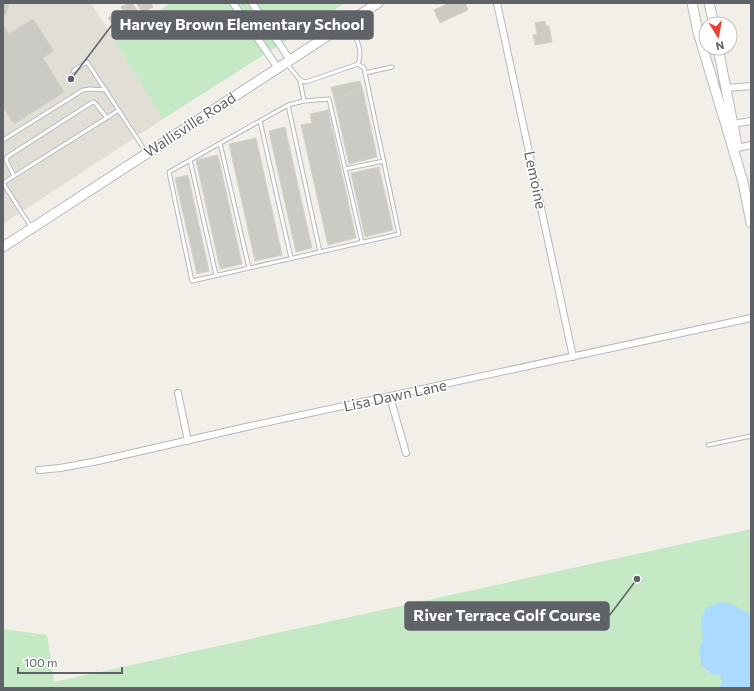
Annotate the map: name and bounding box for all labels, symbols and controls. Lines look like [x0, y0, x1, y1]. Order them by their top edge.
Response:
callout: Harvey Brown Elementary School [112, 11, 373, 39]
text: Harvey Brown Elementary School [120, 14, 364, 33]
north arrow [698, 16, 738, 56]
text: N [715, 39, 725, 53]
street label: Wallisville Road [140, 88, 239, 160]
street label: Lemoine [521, 149, 551, 211]
street label: Lisa Dawn Lane [342, 375, 448, 415]
callout: River Terrace Golf Course [405, 602, 609, 630]
text: River Terrace Golf Course [413, 605, 601, 624]
scale bar [18, 649, 122, 675]
text: 100 m [24, 655, 58, 669]

